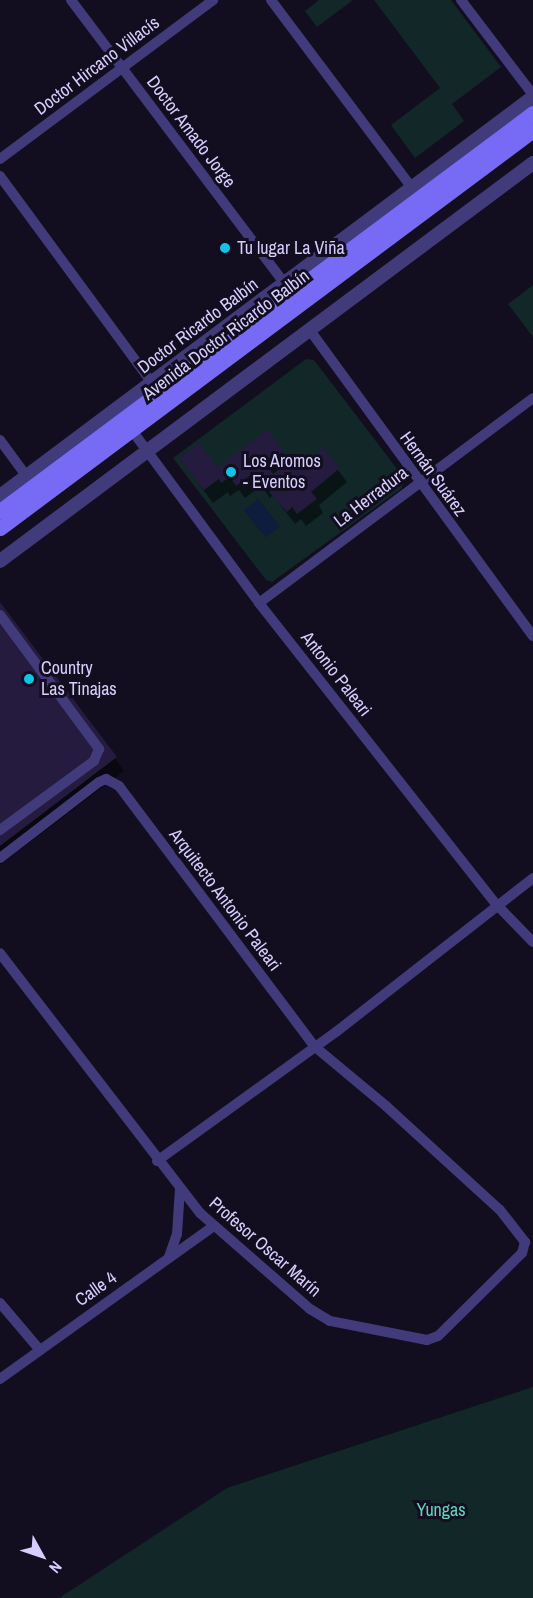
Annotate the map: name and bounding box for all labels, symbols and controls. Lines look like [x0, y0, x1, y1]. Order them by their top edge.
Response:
street label: Doctor Hircano Villacís [30, 12, 164, 120]
street label: Doctor Amado Jorge [142, 71, 240, 193]
place label: Tu lugar La Viña [237, 237, 345, 259]
marker: Tu lugar La Viña [218, 241, 232, 255]
street label: Avenida Doctor Ricardo Balbín [138, 265, 314, 405]
street label: Doctor Ricardo Balbín [134, 274, 262, 378]
street label: Hernán Suárez [395, 427, 471, 521]
place label: Los Aromos - Eventos [243, 451, 322, 494]
street label: La Herradura [330, 462, 412, 532]
marker: Los Aromos - Eventos [224, 465, 238, 479]
street label: Antonio Paleari [296, 627, 376, 721]
place label: Country Las Tinajas [41, 658, 117, 700]
marker: Country Las Tinajas [22, 672, 36, 686]
street label: Arquitecto Antonio Paleari [164, 824, 286, 976]
street label: Profesor Oscar Marín [205, 1193, 325, 1301]
street label: Calle 4 [71, 1267, 121, 1311]
park label: Yungas [416, 1499, 466, 1521]
north arrow [12, 1526, 72, 1586]
text: N [44, 1557, 67, 1578]

